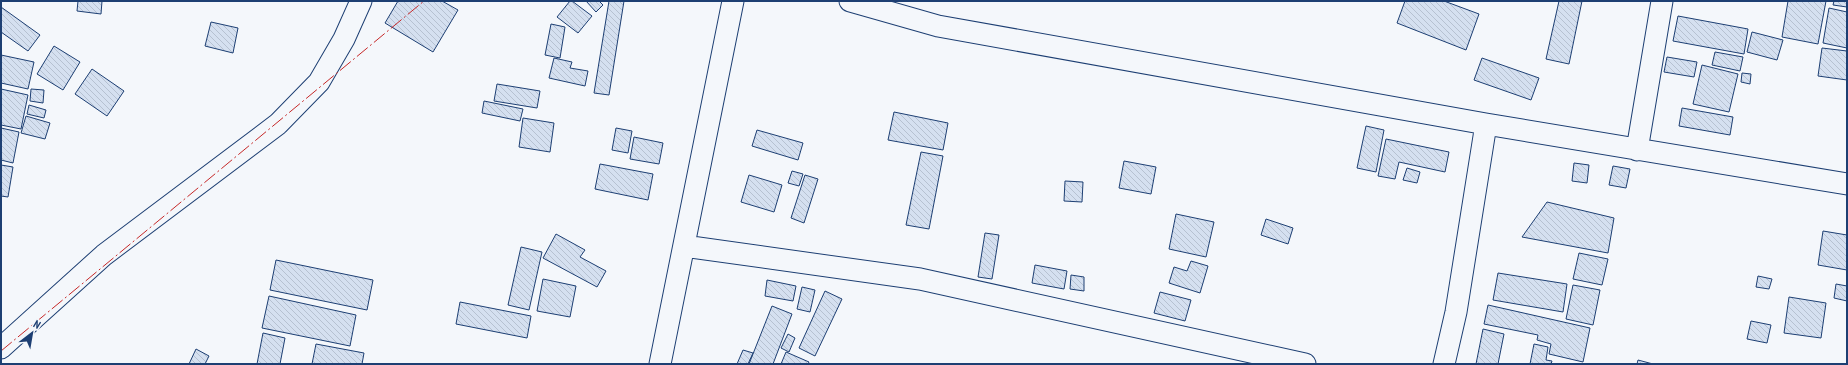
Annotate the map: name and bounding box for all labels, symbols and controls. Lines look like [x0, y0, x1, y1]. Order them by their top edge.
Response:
north arrow [12, 313, 52, 353]
text: N [31, 317, 43, 332]

